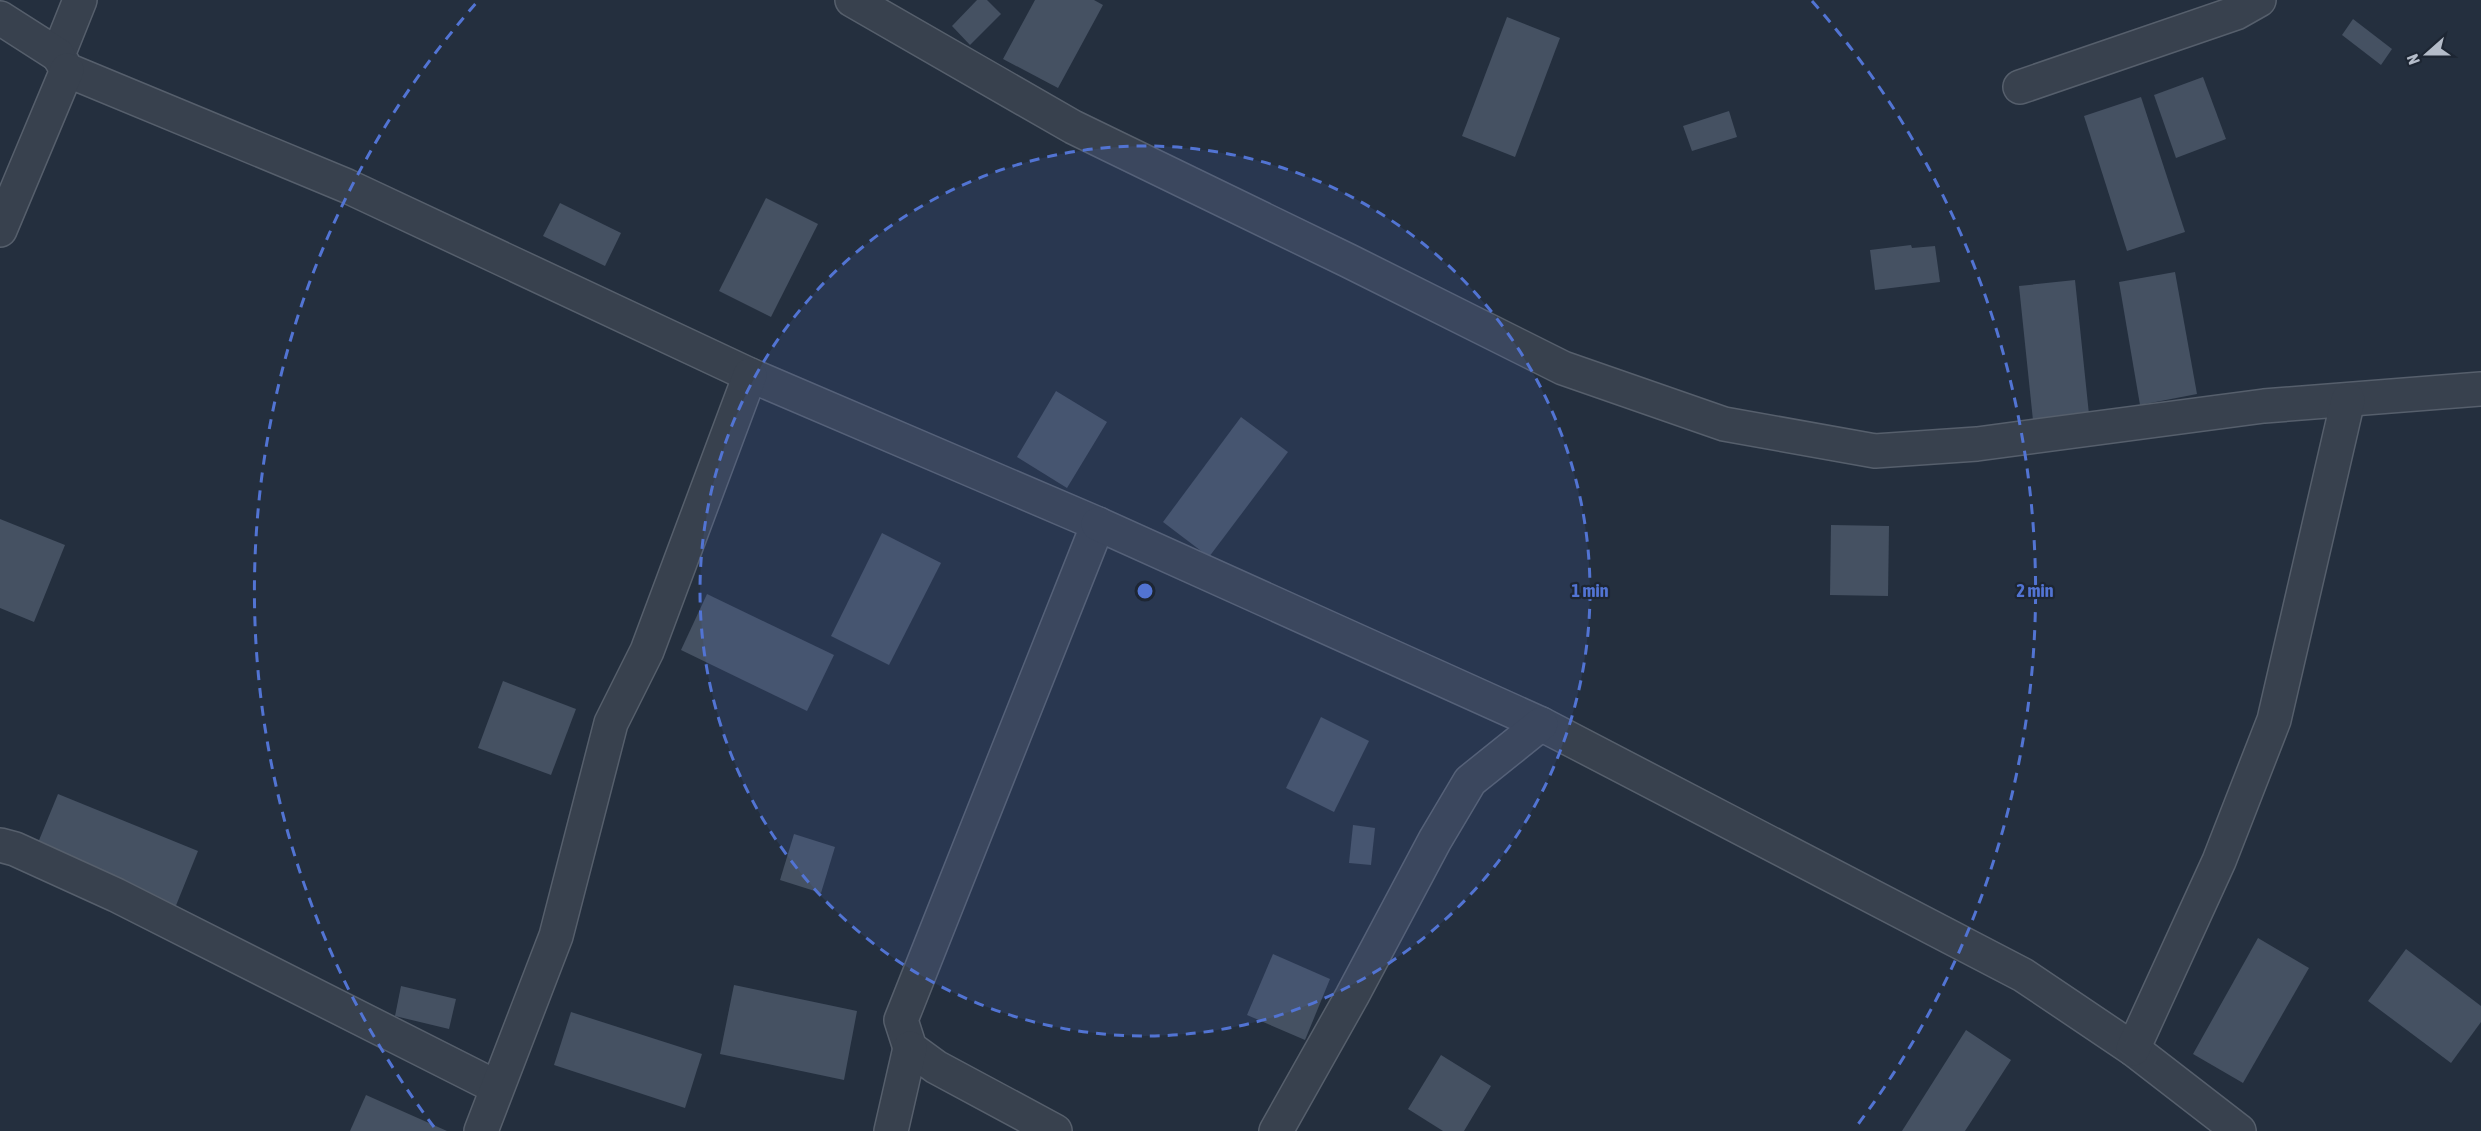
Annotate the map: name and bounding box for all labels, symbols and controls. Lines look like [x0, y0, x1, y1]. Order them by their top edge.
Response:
north arrow [2397, 24, 2457, 84]
text: N [2403, 52, 2423, 67]
text: 1 min [1572, 580, 1609, 601]
text: 2 min [2017, 580, 2054, 601]
centre of rings [1135, 581, 1155, 601]

